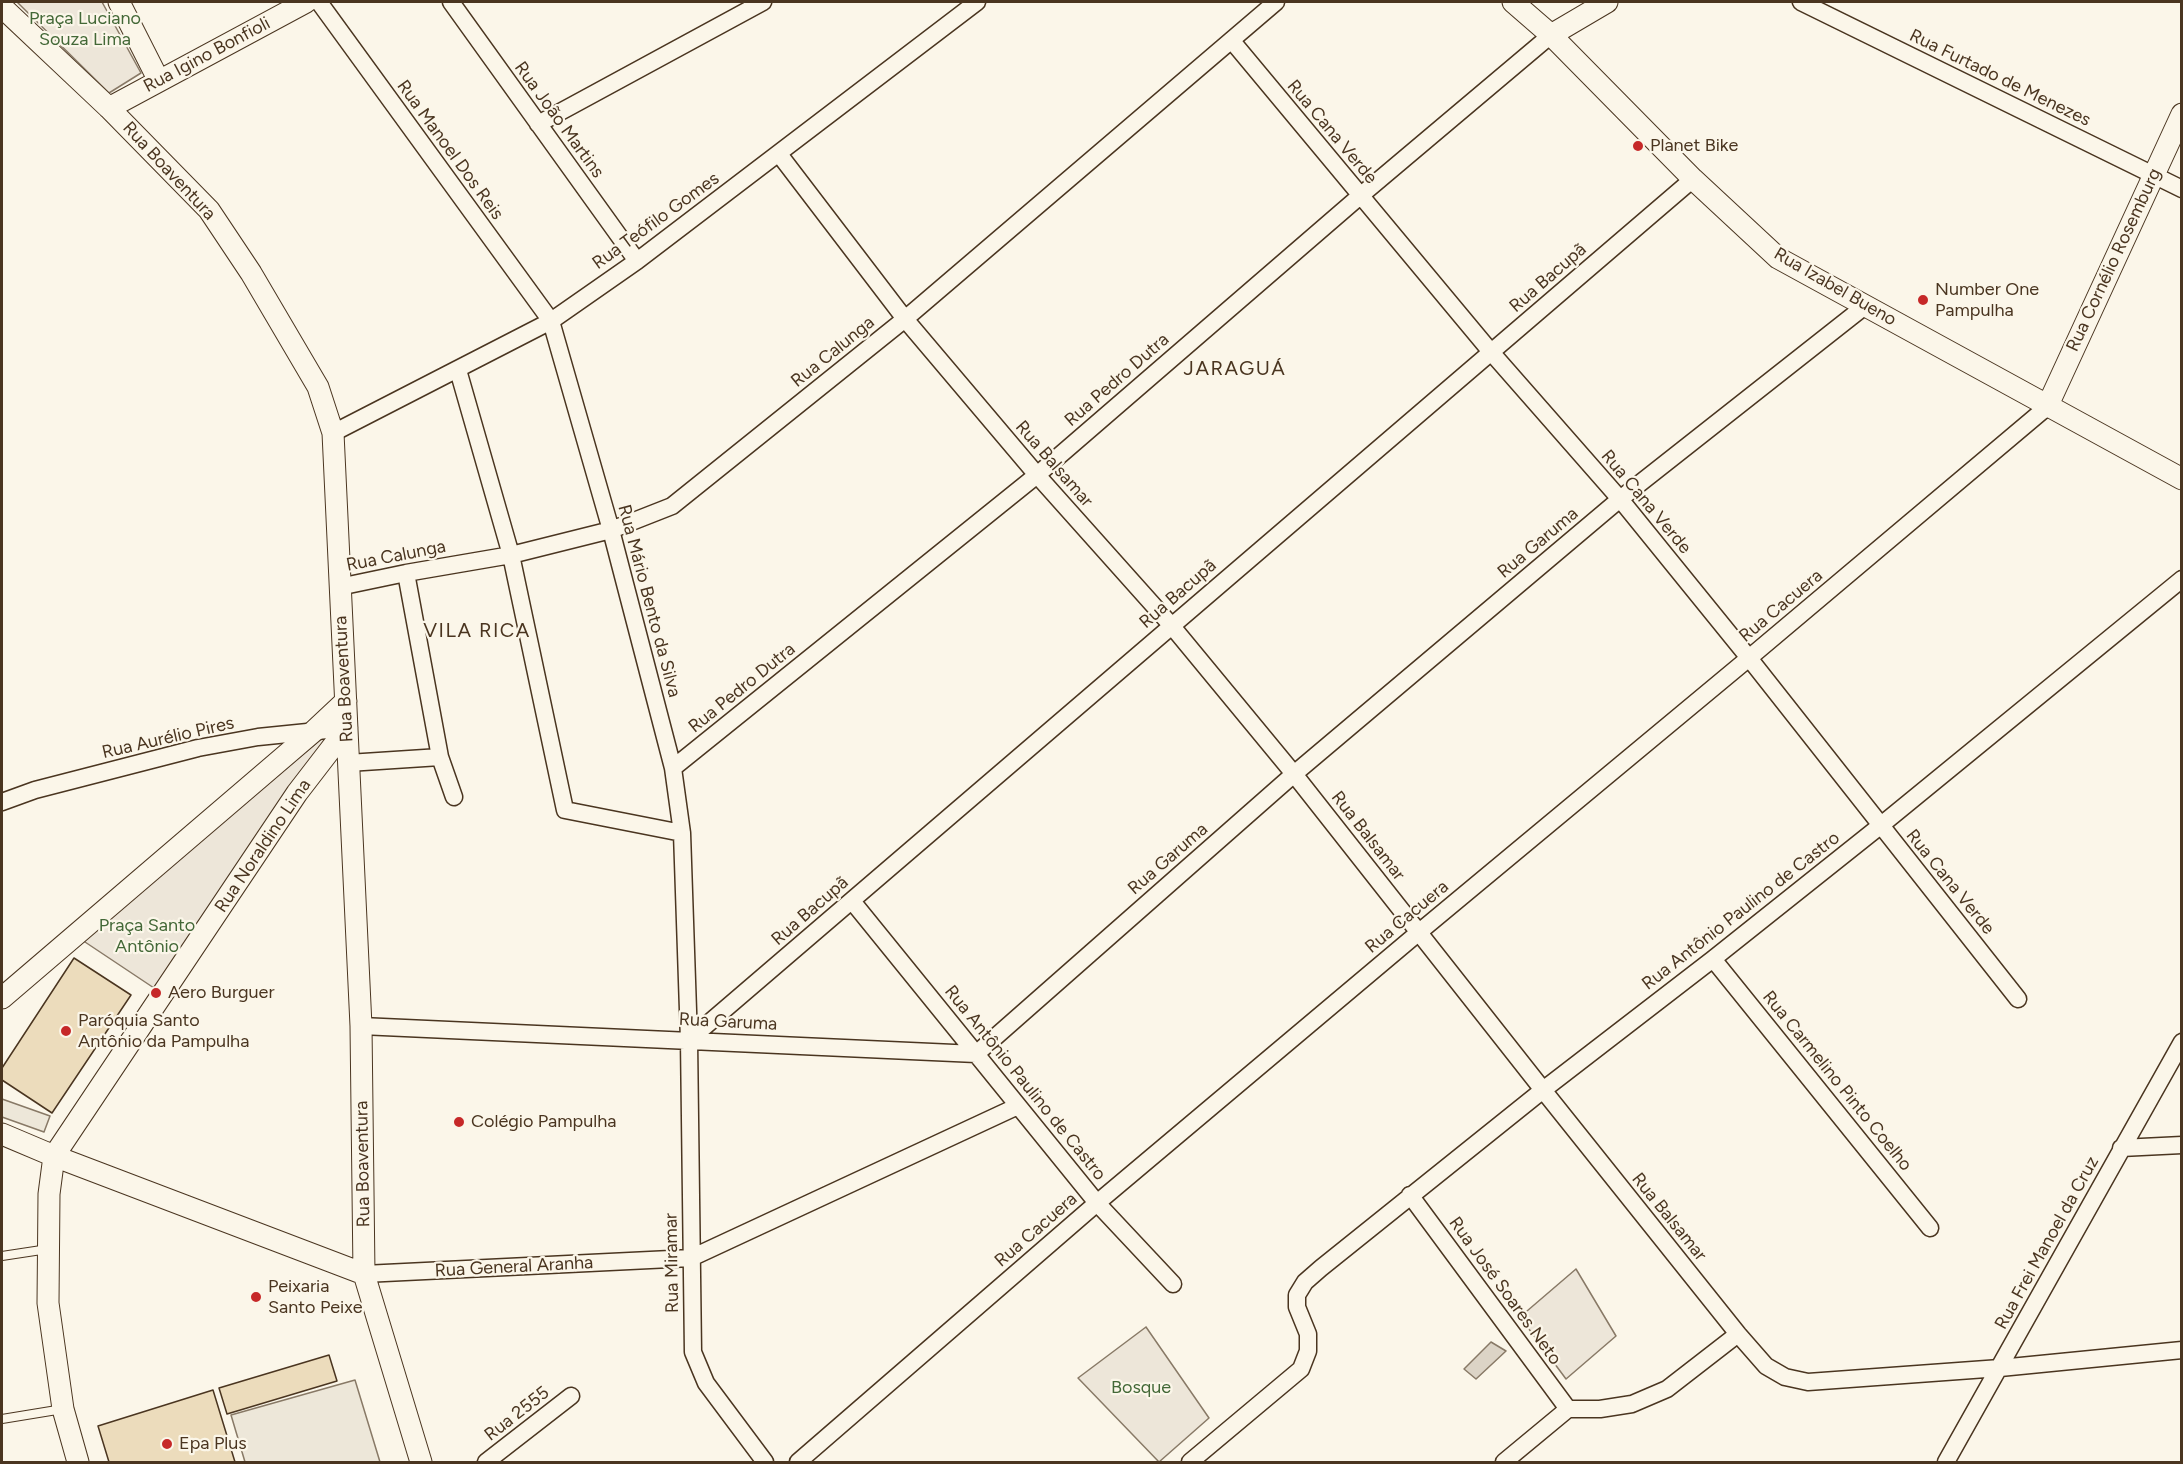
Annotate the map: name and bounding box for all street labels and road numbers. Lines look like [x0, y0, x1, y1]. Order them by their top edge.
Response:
street label: Rua Igino Bonfioli [140, 13, 274, 97]
street label: Rua Furtado de Menezes [1906, 25, 2094, 131]
street label: Rua João Martins [510, 58, 608, 182]
street label: Rua Manoel Dos Reis [392, 76, 508, 224]
street label: Rua Cana Verde [1282, 76, 1382, 188]
street label: Rua Boaventura [118, 117, 220, 225]
street label: Rua Cornélio Rosemburg [2062, 165, 2166, 355]
street label: Rua Teófilo Gomes [588, 168, 724, 274]
street label: Rua Bacupã [1505, 239, 1591, 317]
street label: Rua Izabel Bueno [1770, 243, 1900, 331]
street label: Rua Calunga [787, 312, 879, 392]
street label: Rua Pedro Dutra [1060, 329, 1174, 431]
street label: Rua Balsamar [1011, 416, 1097, 512]
street label: Rua Cana Verde [1596, 446, 1696, 558]
street label: Rua Mário Bento da Silva [613, 502, 685, 700]
street label: Rua Garuma [1493, 503, 1583, 583]
street label: Rua Calunga [344, 536, 448, 576]
street label: Rua Bacupã [1135, 555, 1221, 633]
street label: Rua Cacuera [1735, 565, 1827, 647]
street label: Rua Boaventura [330, 615, 358, 743]
street label: Rua Pedro Dutra [684, 638, 800, 738]
street label: Rua Aurélio Pires [100, 712, 236, 764]
street label: Rua Noraldino Lima [210, 775, 316, 917]
street label: Rua Balsamar [1326, 787, 1410, 885]
street label: Rua Garuma [1124, 819, 1212, 899]
street label: Rua Cana Verde [1901, 825, 1999, 939]
street label: Rua Antônio Paulino de Castro [1638, 827, 1844, 995]
street label: Rua Bacupã [767, 872, 853, 950]
street label: Rua Cacuera [1361, 876, 1453, 958]
street label: Rua Antônio Paulino de Castro [940, 981, 1110, 1185]
street label: Rua Carmelino Pinto Coelho [1758, 987, 1916, 1175]
street label: Rua Garuma [678, 1009, 778, 1035]
street label: Rua Boaventura [351, 1101, 375, 1227]
street label: Rua Frei Manoel da Cruz [1990, 1153, 2104, 1333]
street label: Rua Balsamar [1627, 1169, 1711, 1265]
street label: Rua Cacuera [990, 1188, 1082, 1272]
street label: Rua Miramar [660, 1213, 684, 1313]
street label: Rua José Soares Neto [1444, 1213, 1566, 1369]
street label: Rua General Aranha [434, 1252, 594, 1282]
street label: Rua 2555 [480, 1382, 554, 1446]

